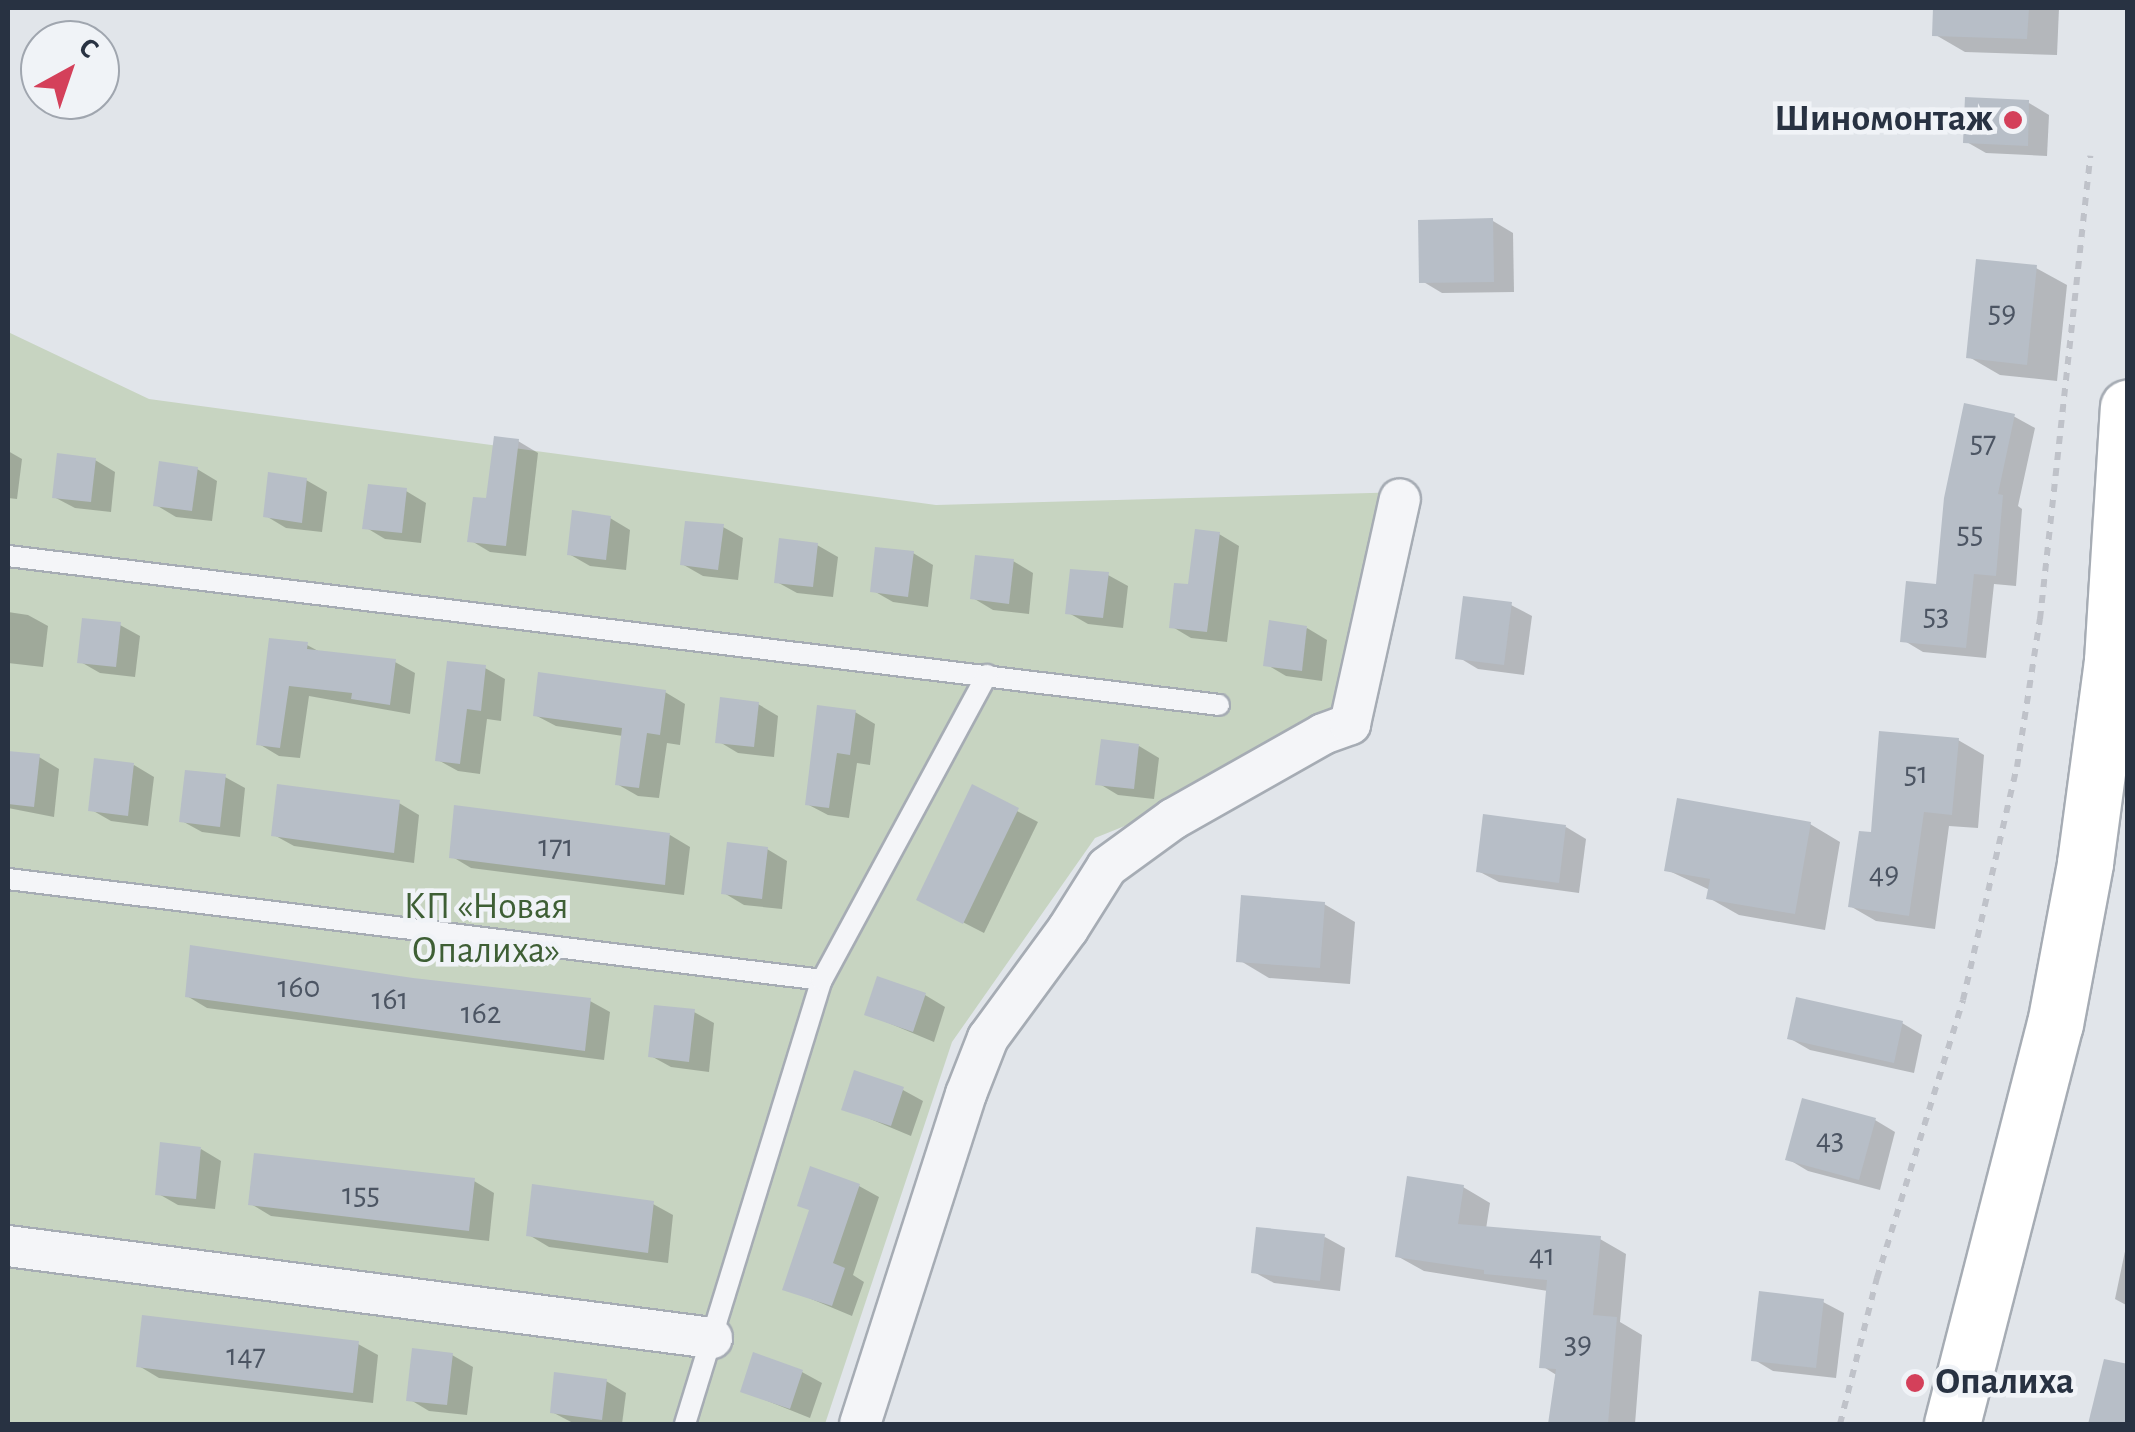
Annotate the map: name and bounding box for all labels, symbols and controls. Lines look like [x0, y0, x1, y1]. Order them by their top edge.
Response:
north arrow [20, 20, 120, 120]
text: С [73, 33, 103, 64]
place label: Шиномонтаж [1774, 97, 1993, 143]
marker: Шиномонтаж [2002, 109, 2024, 131]
house number: 59 [1988, 293, 2016, 331]
house number: 57 [1970, 423, 1996, 461]
house number: 55 [1957, 514, 1983, 552]
house number: 53 [1923, 596, 1949, 634]
house number: 51 [1904, 754, 1928, 792]
house number: 171 [538, 827, 574, 865]
house number: 49 [1869, 854, 1899, 892]
park label: КП «Новая Опалиха» [403, 885, 569, 974]
house number: 160 [278, 968, 320, 1006]
house number: 161 [371, 980, 409, 1018]
house number: 162 [461, 994, 501, 1032]
house number: 43 [1816, 1120, 1844, 1158]
house number: 155 [342, 1175, 380, 1213]
house number: 41 [1529, 1236, 1555, 1274]
house number: 39 [1564, 1324, 1592, 1362]
house number: 147 [226, 1336, 266, 1374]
place label: Опалиха [1935, 1360, 2074, 1406]
marker: Опалиха [1904, 1372, 1926, 1394]

